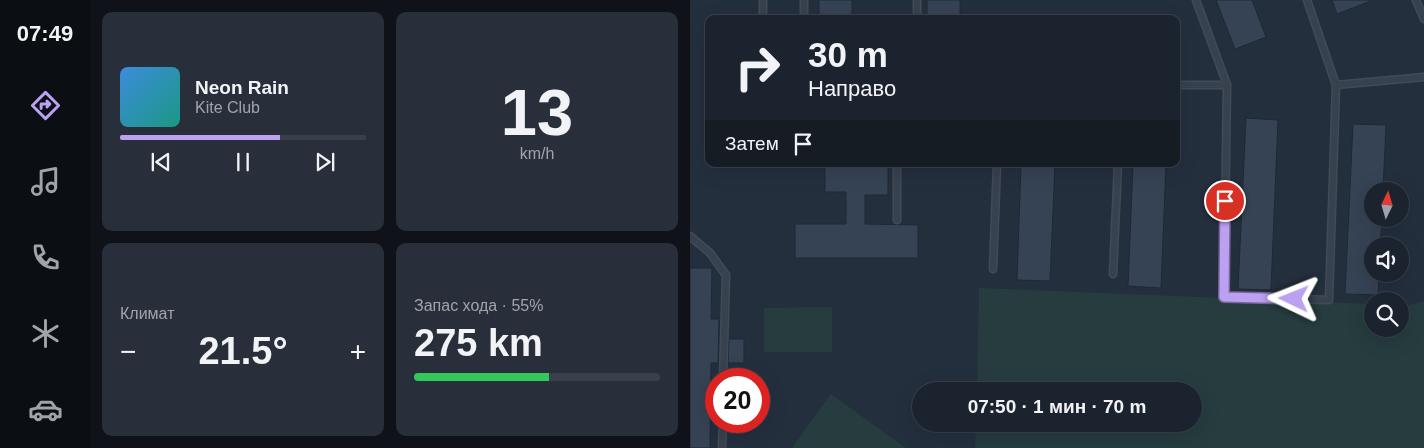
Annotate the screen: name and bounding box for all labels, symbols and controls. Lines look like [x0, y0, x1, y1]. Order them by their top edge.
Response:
text: 07:49 [17, 21, 73, 46]
icon: right [725, 35, 790, 100]
text: 30 m [808, 35, 888, 74]
text: 13 [501, 76, 573, 149]
text: Направо [808, 76, 896, 101]
text: Neon Rain [195, 77, 289, 98]
icon: directions [28, 88, 63, 123]
text: Kite Club [195, 99, 260, 116]
icon: arrive [789, 130, 817, 158]
text: Затем [725, 133, 779, 154]
text: km/h [520, 145, 554, 162]
icon: previous [147, 148, 175, 176]
icon: pause [229, 148, 257, 176]
icon: next [311, 148, 339, 176]
icon: music [28, 164, 63, 199]
pin [1204, 180, 1246, 222]
north arrow [1364, 182, 1409, 228]
map controls [1364, 182, 1409, 337]
icon: arrive [1211, 187, 1239, 215]
button: sound [1364, 237, 1409, 282]
icon: phone [28, 240, 63, 275]
position arrow [1267, 272, 1319, 324]
button: search [1364, 292, 1409, 337]
text: Запас хода · 55% [414, 297, 543, 314]
text: Климат [120, 305, 174, 322]
icon: climate [28, 316, 63, 351]
text: 275 km [414, 322, 543, 364]
text: 21.5° [198, 330, 288, 372]
text: − [120, 336, 136, 367]
text: + [350, 336, 366, 367]
speed limit sign: 20 [705, 368, 770, 433]
icon: car [28, 392, 63, 427]
text: 07:50 · 1 мин · 70 m [968, 396, 1146, 417]

